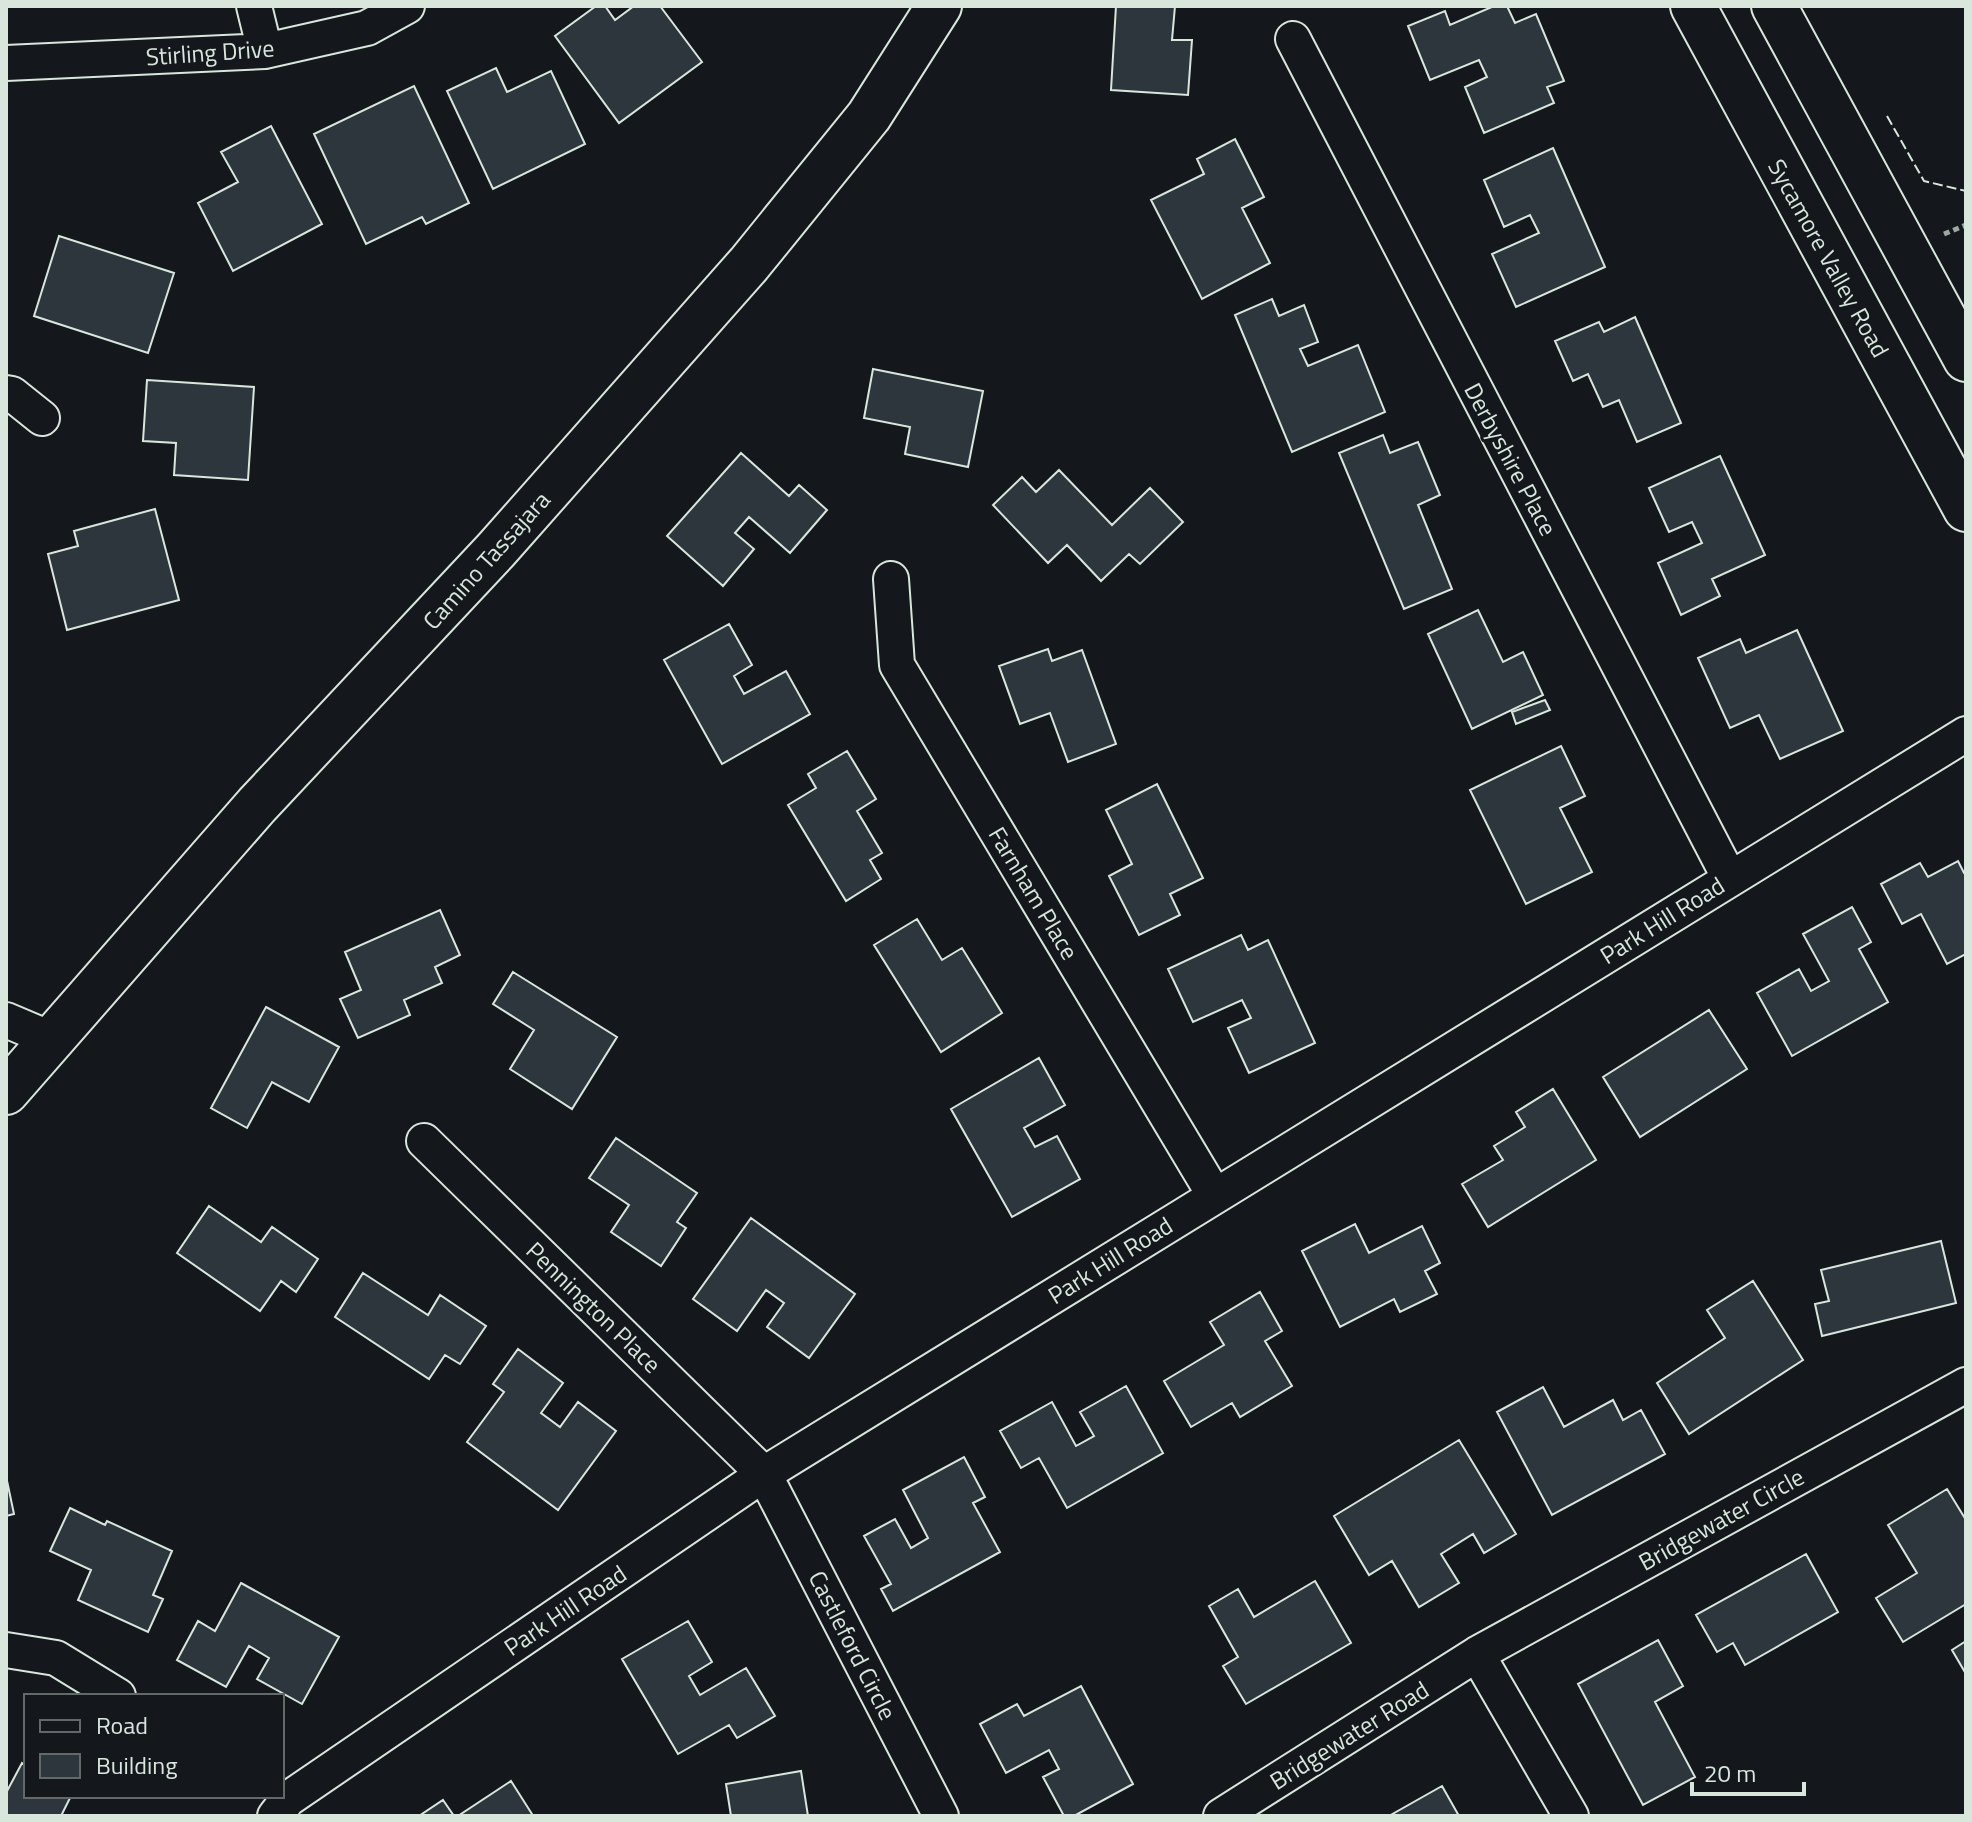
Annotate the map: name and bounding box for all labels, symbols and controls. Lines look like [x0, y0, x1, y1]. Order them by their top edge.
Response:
street label: Stirling Drive [145, 30, 275, 74]
street label: Sycamore Valley Road [1759, 152, 1899, 364]
street label: Derbyshire Place [1455, 376, 1567, 542]
street label: Camino Tassajara [414, 483, 558, 637]
street label: Farnham Place [980, 820, 1088, 966]
street label: Park Hill Road [1593, 867, 1731, 973]
street label: Park Hill Road [1041, 1207, 1179, 1313]
street label: Pennington Place [518, 1233, 670, 1381]
street label: Bridgewater Circle [1632, 1459, 1810, 1579]
street label: Park Hill Road [496, 1556, 634, 1664]
street label: Castleford Circle [800, 1564, 906, 1726]
street label: Bridgewater Road [1262, 1672, 1436, 1798]
legend [24, 1694, 284, 1798]
text: Road [96, 1707, 148, 1743]
scale bar [1692, 1746, 1804, 1796]
text: Building [96, 1747, 178, 1783]
text: 20 m [1704, 1755, 1756, 1791]

